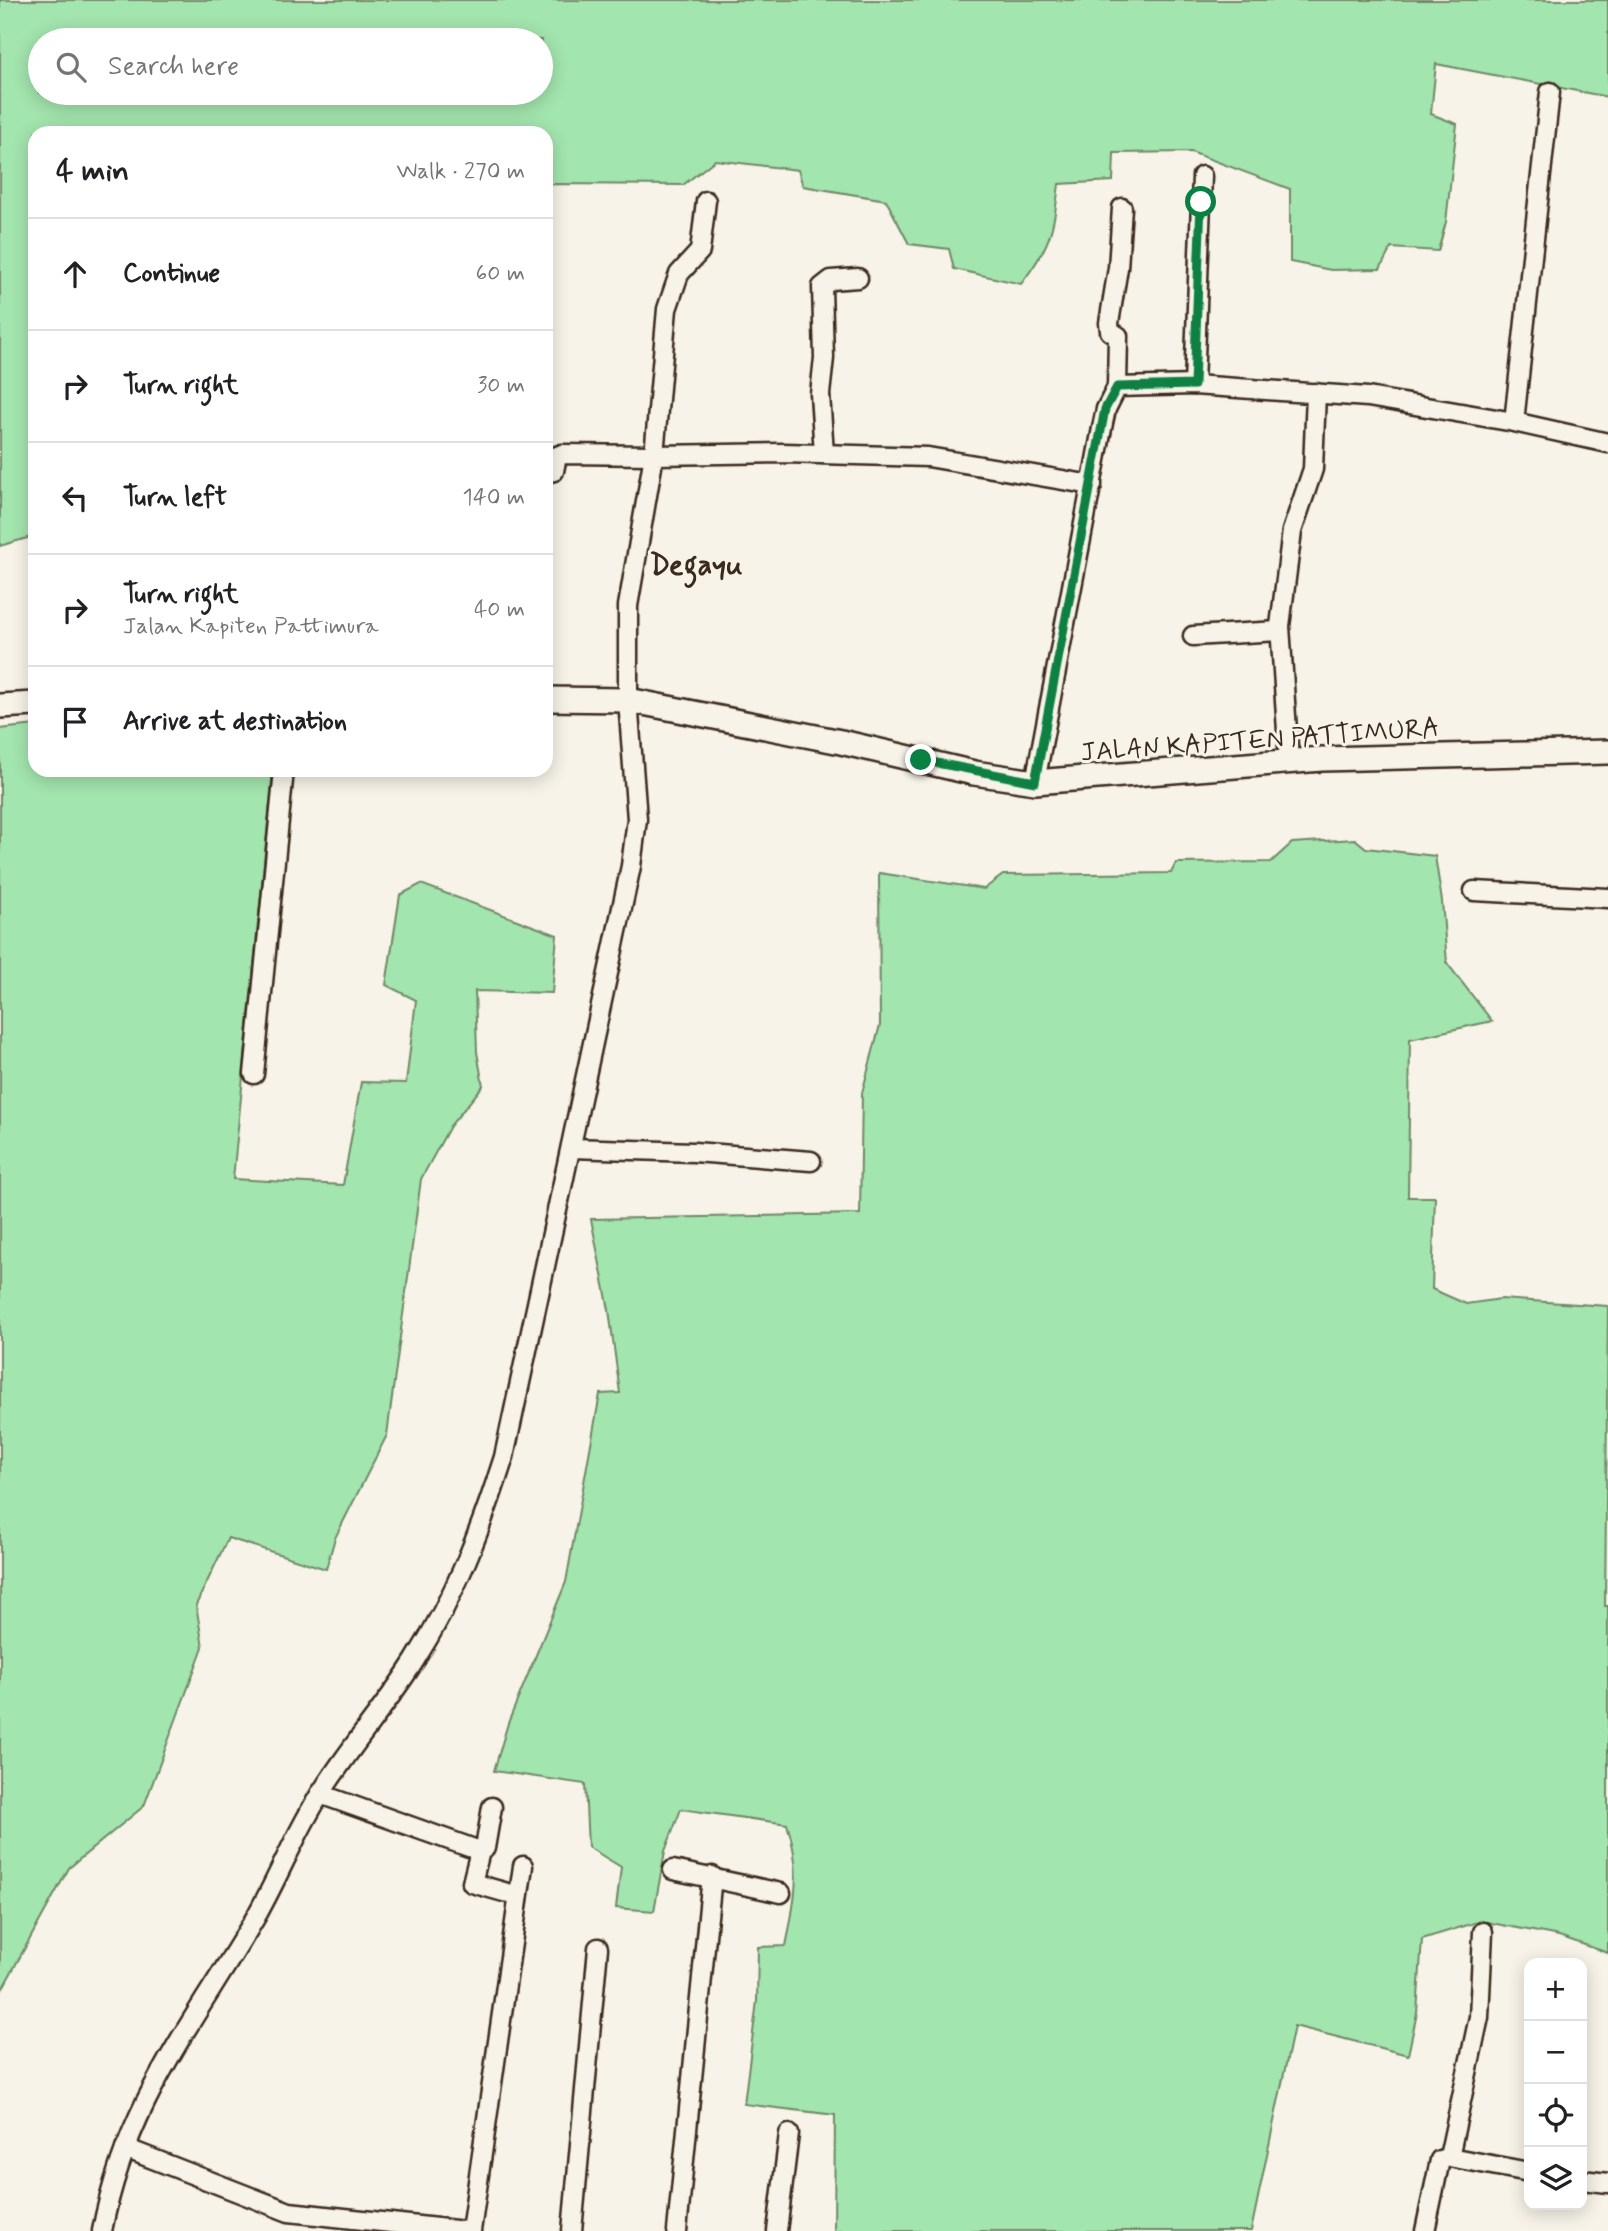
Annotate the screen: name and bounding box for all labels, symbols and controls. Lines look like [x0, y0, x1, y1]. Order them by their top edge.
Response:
search box [28, 28, 553, 105]
icon: search [52, 48, 90, 86]
text: Search here [108, 50, 239, 84]
text: 4 min [56, 152, 129, 191]
text: Walk · 270 m [396, 157, 525, 187]
route start [1185, 186, 1216, 217]
icon: ahead [56, 255, 94, 293]
text: Continue [123, 257, 220, 291]
text: 60 m [476, 259, 525, 289]
icon: right [56, 367, 94, 405]
text: Turn right [123, 369, 239, 403]
text: 30 m [477, 371, 525, 401]
icon: left [56, 479, 94, 517]
text: Turn left [123, 481, 227, 515]
text: 140 m [462, 483, 525, 513]
district label: Degayu [650, 546, 743, 589]
text: Turn right [123, 578, 239, 612]
icon: right [56, 591, 94, 629]
text: 40 m [474, 595, 525, 625]
text: Jalan Kapiten Pattimura [123, 612, 378, 642]
icon: arrive [56, 703, 94, 741]
text: Arrive at destination [123, 705, 347, 739]
street label: JALAN KAPITEN PATTIMURA [1080, 711, 1441, 770]
route end [905, 744, 936, 775]
map controls [1524, 1958, 1587, 2210]
button: + [1524, 1958, 1587, 2021]
button: − [1524, 2021, 1587, 2084]
button: locate [1524, 2084, 1587, 2147]
button: layers [1524, 2147, 1587, 2210]

